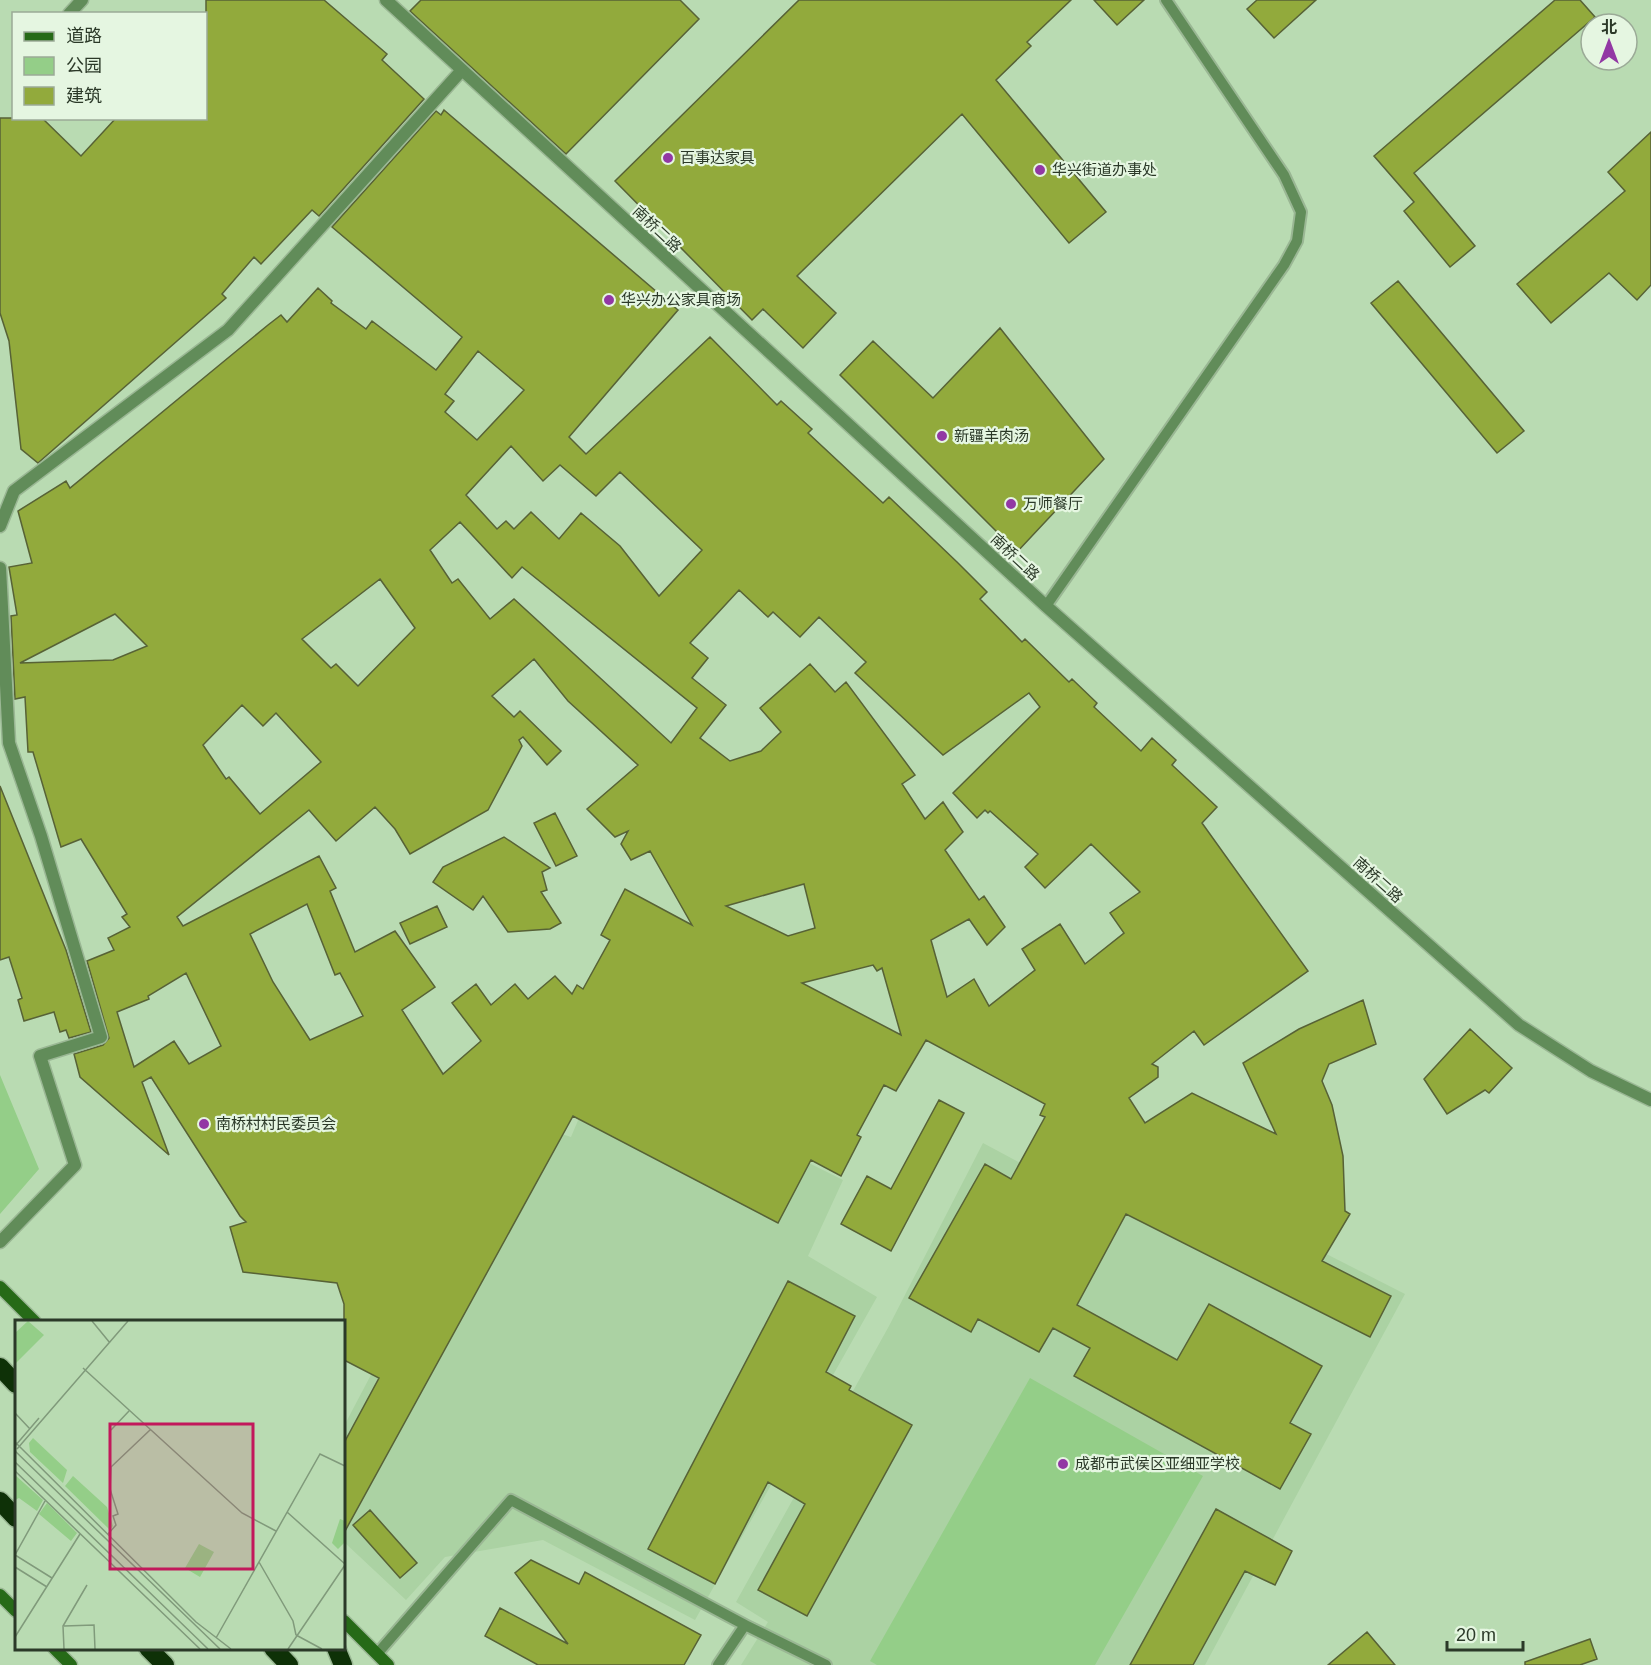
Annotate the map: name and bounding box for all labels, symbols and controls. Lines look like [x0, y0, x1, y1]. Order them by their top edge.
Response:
legend [12, 12, 207, 120]
north arrow [1579, 12, 1639, 72]
text: 北 [1601, 19, 1617, 36]
text: 道路 [66, 26, 102, 46]
text: 公园 [66, 56, 102, 76]
text: 建筑 [66, 86, 102, 106]
place label: 百事达家具 [680, 149, 755, 166]
marker: 百事达家具 [661, 151, 675, 165]
place label: 华兴街道办事处 [1052, 161, 1157, 178]
marker: 华兴街道办事处 [1033, 163, 1047, 177]
street label: 南桥二路 [630, 202, 685, 255]
place label: 华兴办公家具商场 [621, 291, 741, 308]
marker: 华兴办公家具商场 [602, 293, 616, 307]
place label: 新疆羊肉汤 [954, 427, 1029, 444]
marker: 新疆羊肉汤 [935, 429, 949, 443]
place label: 万师餐厅 [1023, 495, 1083, 512]
marker: 万师餐厅 [1004, 497, 1018, 511]
street label: 南桥二路 [988, 530, 1043, 583]
street label: 南桥二路 [1350, 853, 1406, 906]
place label: 南桥村村民委员会 [216, 1115, 336, 1132]
marker: 南桥村村民委员会 [197, 1117, 211, 1131]
inset map [15, 1320, 345, 1650]
place label: 成都市武侯区亚细亚学校 [1075, 1455, 1240, 1472]
marker: 成都市武侯区亚细亚学校 [1056, 1457, 1070, 1471]
scale bar [1447, 1614, 1524, 1652]
text: 20 m [1456, 1625, 1496, 1645]

